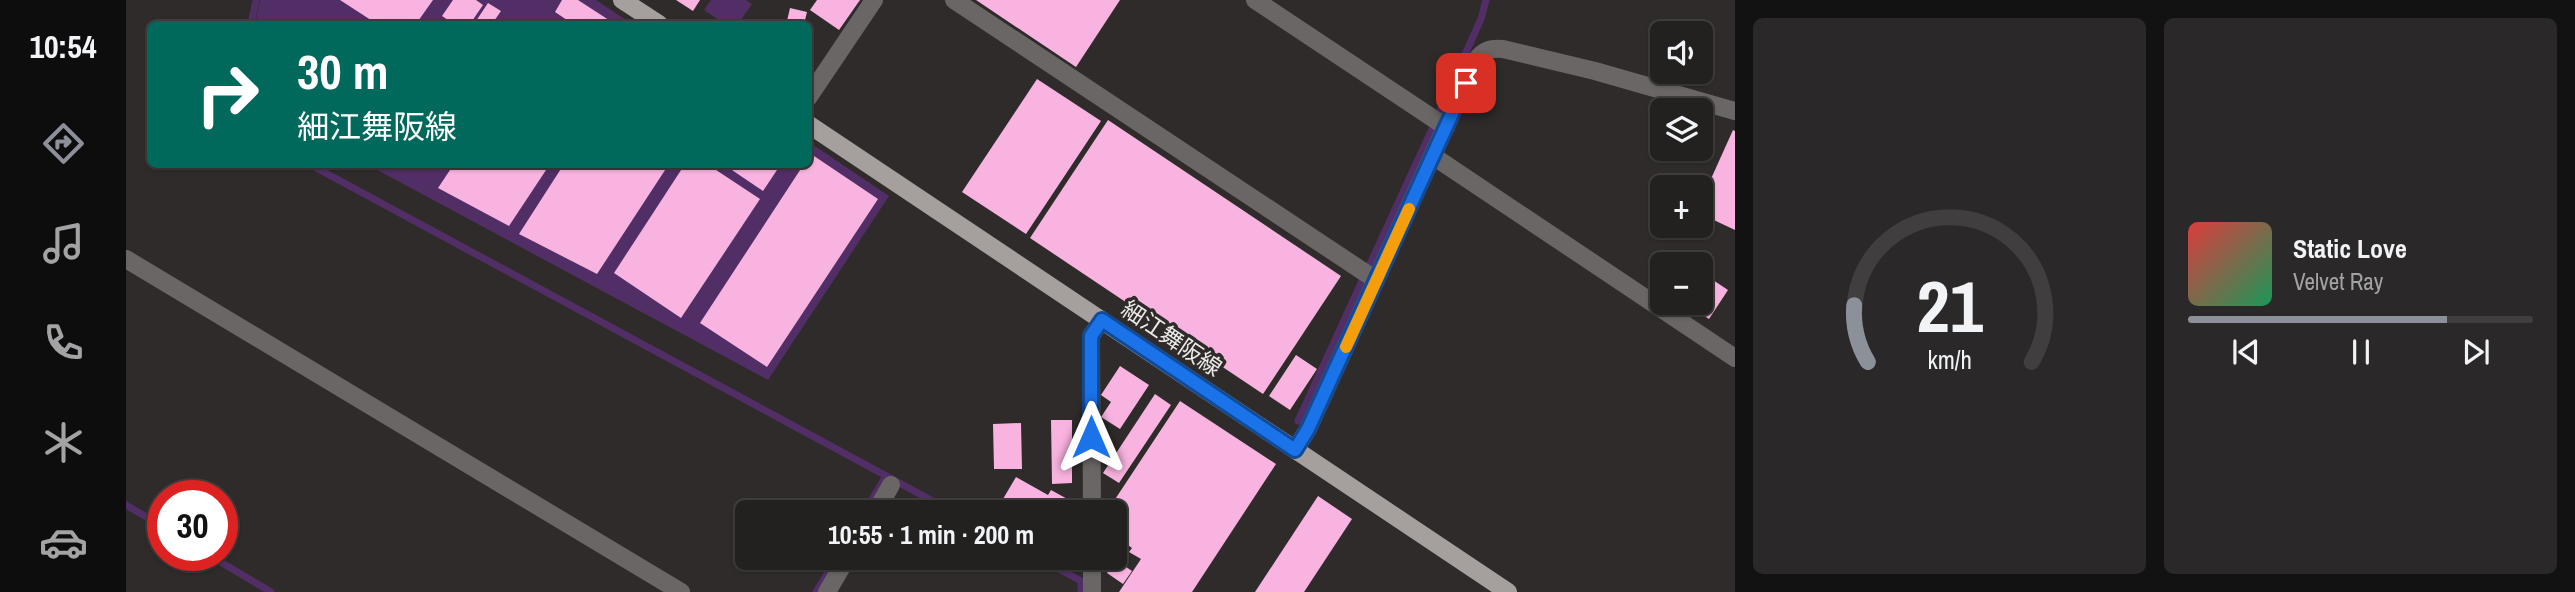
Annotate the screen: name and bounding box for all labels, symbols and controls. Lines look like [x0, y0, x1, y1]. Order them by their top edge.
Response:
map controls [1650, 21, 1713, 315]
button: sound [1650, 21, 1713, 84]
text: 10:54 [29, 25, 97, 68]
text: 30 m [297, 38, 389, 104]
icon: right [182, 49, 273, 140]
pin [1436, 53, 1496, 113]
icon: arrive [1447, 64, 1485, 102]
button: layers [1650, 98, 1713, 161]
text: 細江舞阪線 [297, 105, 457, 148]
icon: directions [39, 119, 88, 168]
button: + [1650, 175, 1713, 238]
icon: music [39, 219, 88, 268]
text: Static Love [2293, 231, 2407, 266]
button: − [1650, 252, 1713, 315]
text: 21 [1916, 257, 1983, 355]
text: Velvet Ray [2293, 266, 2383, 297]
street label: 細江舞阪線 [1116, 293, 1228, 383]
icon: phone [39, 318, 88, 367]
icon: previous [2227, 333, 2265, 371]
icon: pause [2342, 333, 2380, 371]
icon: next [2457, 333, 2495, 371]
text: km/h [1927, 343, 1972, 377]
position arrow [1054, 400, 1128, 474]
icon: climate [39, 418, 88, 467]
speed limit sign: 30 [147, 480, 238, 571]
text: 10:55 · 1 min · 200 m [828, 517, 1034, 552]
icon: car [39, 518, 88, 567]

